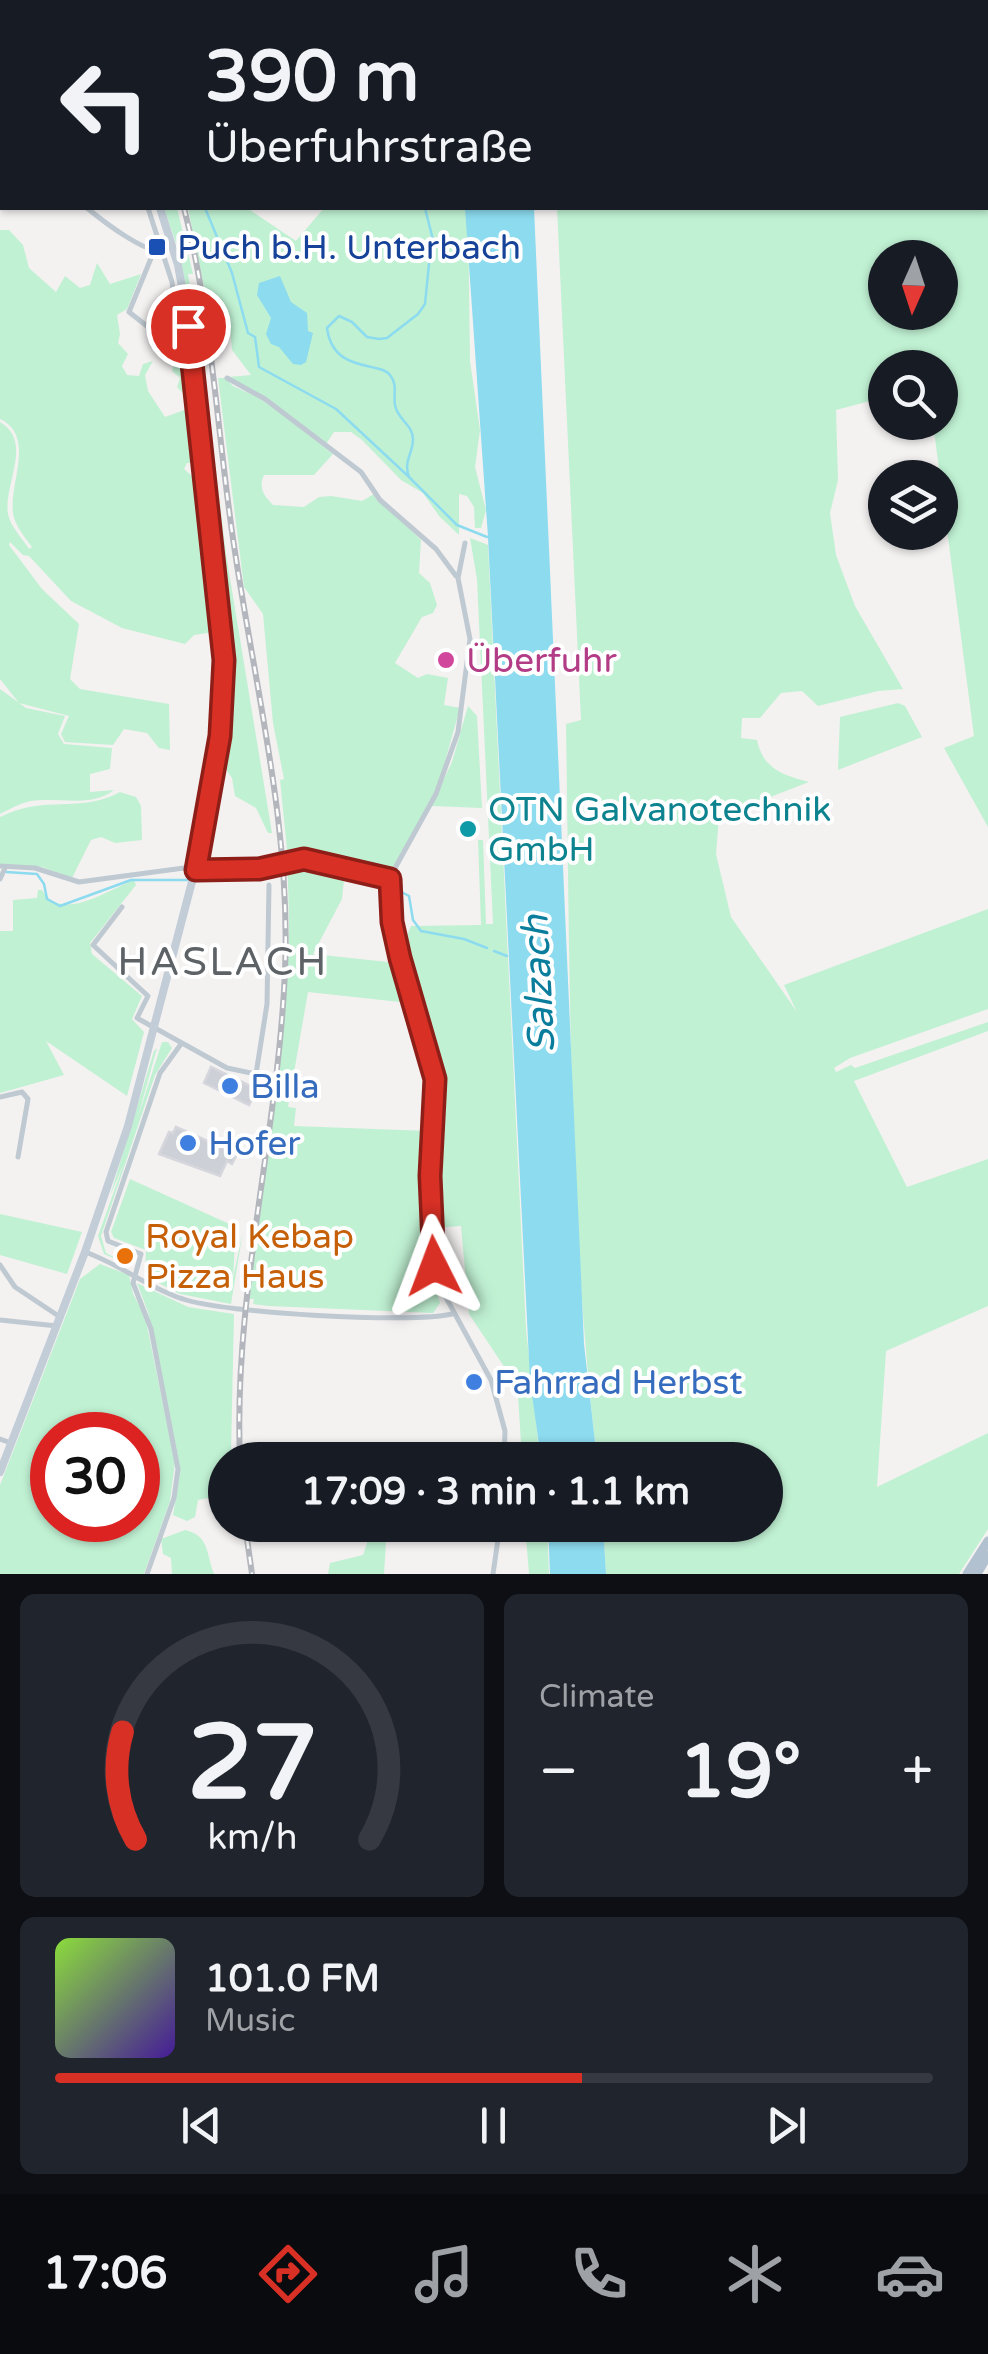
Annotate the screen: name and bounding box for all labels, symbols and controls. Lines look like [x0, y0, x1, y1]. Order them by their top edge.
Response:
text: 390 m [205, 36, 419, 120]
icon: left [40, 40, 170, 170]
text: Überfuhrstraße [205, 121, 533, 175]
place label: Puch b.H. Unterbach [177, 227, 521, 269]
marker: Puch b.H. Unterbach [146, 236, 168, 258]
north arrow [868, 240, 958, 330]
map controls [868, 240, 958, 550]
pin [146, 284, 231, 369]
icon: arrive [161, 299, 216, 354]
button: search [868, 350, 958, 440]
button: layers [868, 460, 958, 550]
place label: Überfuhr [466, 640, 617, 682]
marker: Überfuhr [435, 649, 457, 671]
place label: OTN Galvanotechnik GmbH [488, 789, 831, 871]
marker: OTN Galvanotechnik GmbH [457, 818, 479, 840]
water label: Salzach [512, 913, 566, 1054]
district label: HASLACH [117, 938, 329, 986]
place label: Billa [250, 1066, 320, 1108]
marker: Billa [219, 1075, 241, 1097]
place label: Hofer [208, 1123, 301, 1165]
marker: Hofer [177, 1132, 199, 1154]
position arrow [382, 1214, 486, 1318]
place label: Royal Kebap Pizza Haus [145, 1216, 354, 1298]
marker: Royal Kebap Pizza Haus [114, 1245, 136, 1267]
place label: Fahrrad Herbst [494, 1362, 743, 1404]
marker: Fahrrad Herbst [463, 1371, 485, 1393]
speed limit sign: 30 [30, 1412, 160, 1542]
text: 17:09 · 3 min · 1.1 km [301, 1469, 690, 1515]
text: Climate [539, 1678, 654, 1716]
text: 27 [187, 1702, 317, 1827]
text: 19° [679, 1727, 801, 1817]
text: − [539, 1739, 578, 1805]
text: + [902, 1739, 933, 1805]
text: km/h [207, 1816, 297, 1859]
text: 101.0 FM [205, 1956, 380, 2002]
text: Music [205, 2002, 295, 2040]
icon: previous [174, 2098, 229, 2153]
icon: pause [466, 2098, 521, 2153]
icon: next [759, 2098, 814, 2153]
icon: directions [253, 2239, 323, 2309]
icon: music [409, 2239, 479, 2309]
icon: phone [564, 2239, 634, 2309]
icon: climate [720, 2239, 790, 2309]
icon: car [875, 2239, 945, 2309]
text: 17:06 [43, 2247, 168, 2301]

